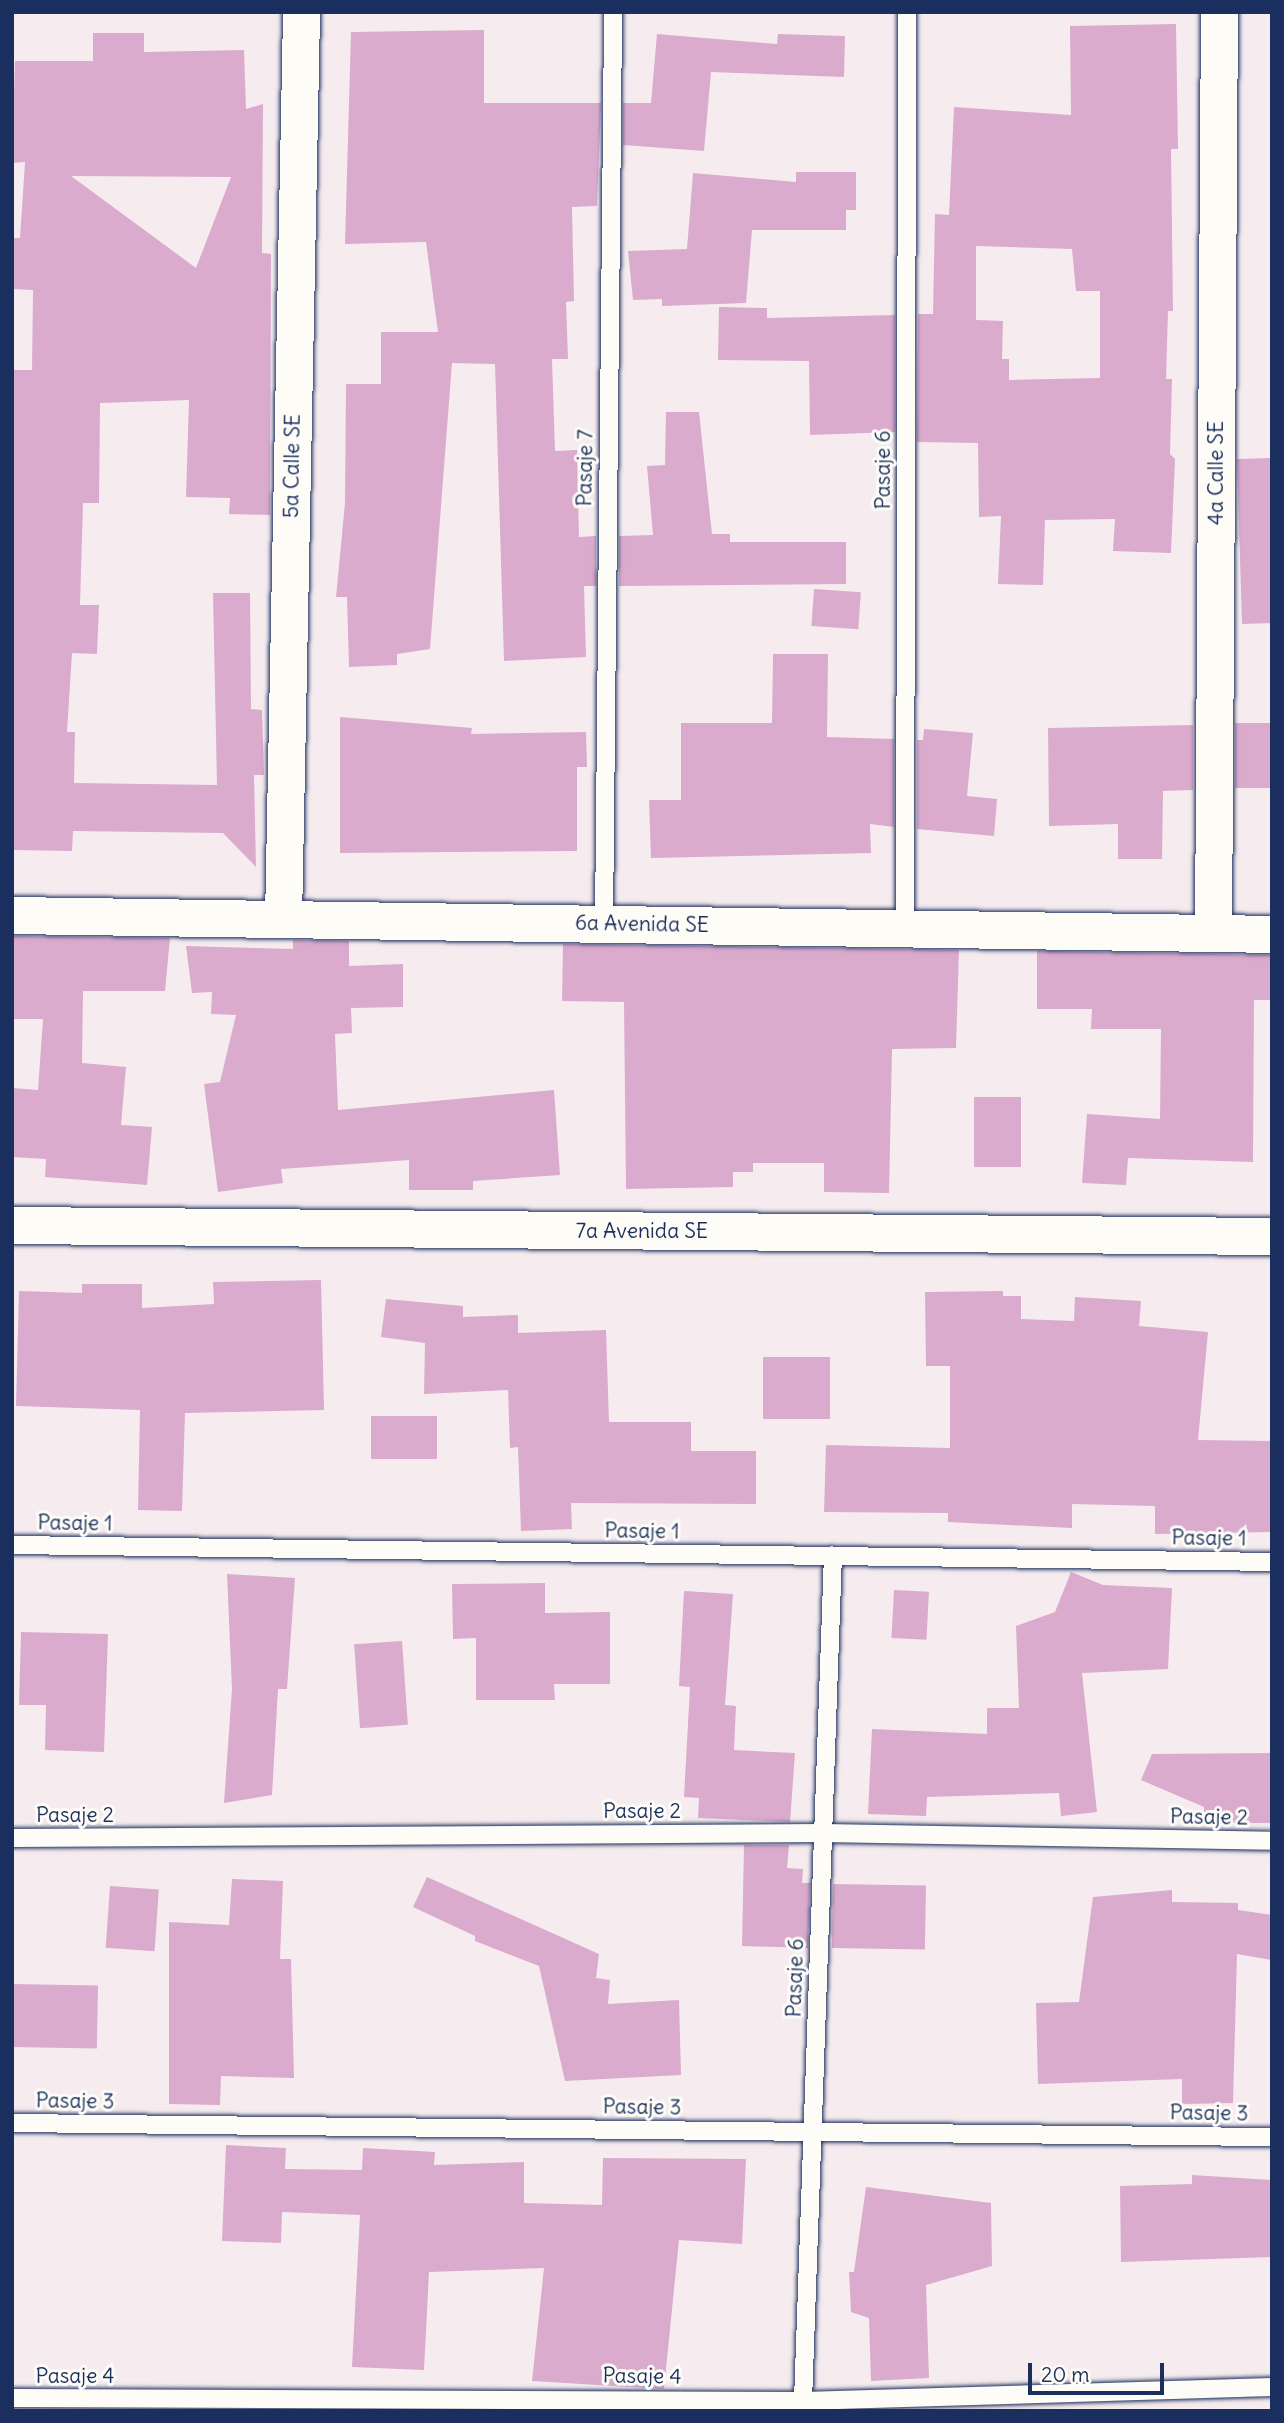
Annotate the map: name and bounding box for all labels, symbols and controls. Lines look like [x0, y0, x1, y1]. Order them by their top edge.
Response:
street label: 5a Calle SE [278, 414, 306, 518]
street label: 4a Calle SE [1203, 421, 1229, 525]
street label: Pasaje 7 [572, 429, 598, 507]
street label: Pasaje 6 [870, 431, 896, 509]
street label: 6a Avenida SE [575, 910, 709, 938]
street label: 7a Avenida SE [576, 1218, 708, 1244]
street label: Pasaje 1 [37, 1510, 113, 1536]
street label: Pasaje 1 [604, 1518, 680, 1544]
street label: Pasaje 1 [1171, 1525, 1247, 1551]
street label: Pasaje 2 [603, 1798, 681, 1824]
street label: Pasaje 2 [36, 1802, 114, 1828]
street label: Pasaje 2 [1170, 1804, 1248, 1830]
street label: Pasaje 6 [781, 1938, 809, 2018]
street label: Pasaje 3 [35, 2088, 115, 2114]
street label: Pasaje 3 [602, 2094, 682, 2120]
street label: Pasaje 3 [1169, 2100, 1249, 2126]
scale bar [1032, 2350, 1168, 2394]
text: 20 m [1041, 2361, 1090, 2388]
street label: Pasaje 4 [36, 2363, 114, 2389]
street label: Pasaje 4 [602, 2363, 682, 2389]

